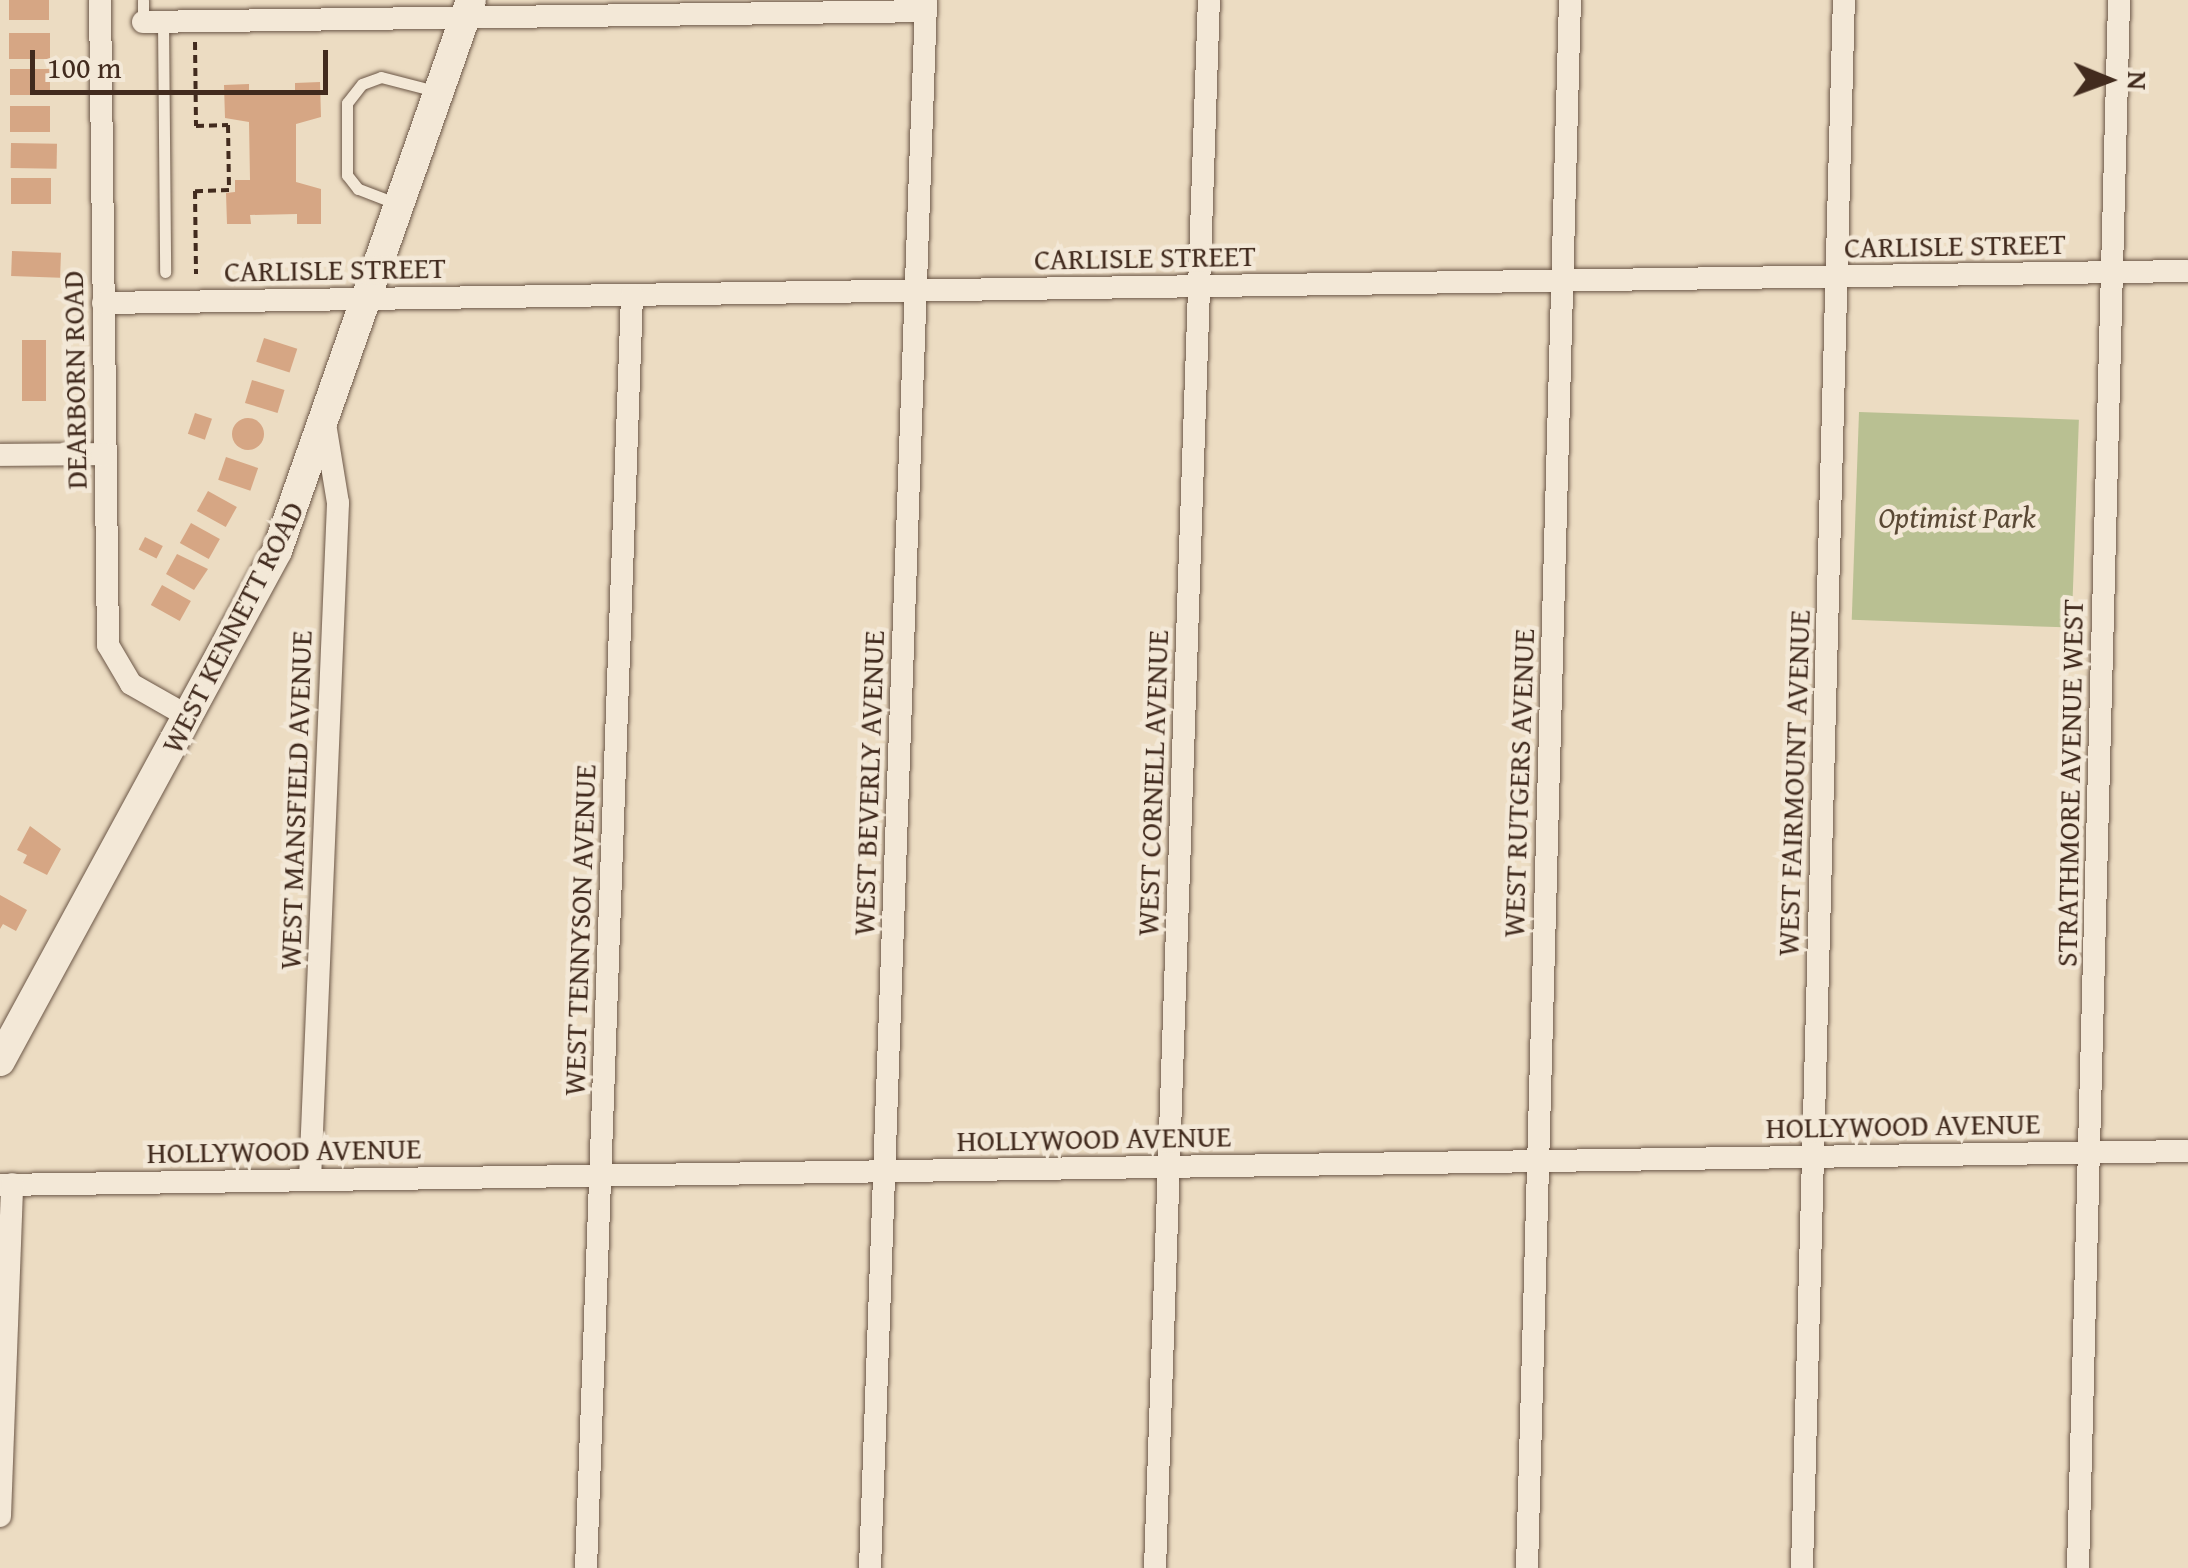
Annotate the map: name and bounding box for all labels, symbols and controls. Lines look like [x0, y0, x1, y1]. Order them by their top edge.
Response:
scale bar [35, 30, 332, 92]
north arrow [2058, 30, 2158, 130]
text: 100 m [47, 45, 121, 89]
text: N [2118, 71, 2159, 90]
street label: CARLISLE STREET [1844, 225, 2066, 265]
street label: CARLISLE STREET [1034, 237, 1256, 277]
street label: CARLISLE STREET [224, 249, 446, 289]
street label: DEARBORN ROAD [54, 270, 94, 490]
street label: WEST KENNETT ROAD [153, 495, 311, 759]
park label: Optimist Park [1878, 499, 2036, 535]
street label: STRATHMORE AVENUE WEST [2048, 599, 2090, 967]
street label: WEST FAIRMOUNT AVENUE [1769, 609, 1817, 957]
street label: WEST RUTGERS AVENUE [1495, 628, 1541, 938]
street label: WEST CORNELL AVENUE [1129, 629, 1175, 937]
street label: WEST MANSFIELD AVENUE [271, 630, 319, 970]
street label: WEST BEVERLY AVENUE [845, 630, 891, 936]
street label: WEST TENNYSON AVENUE [555, 764, 603, 1096]
street label: HOLLYWOOD AVENUE [1765, 1105, 2041, 1145]
street label: HOLLYWOOD AVENUE [956, 1118, 1232, 1158]
street label: HOLLYWOOD AVENUE [146, 1130, 422, 1170]

